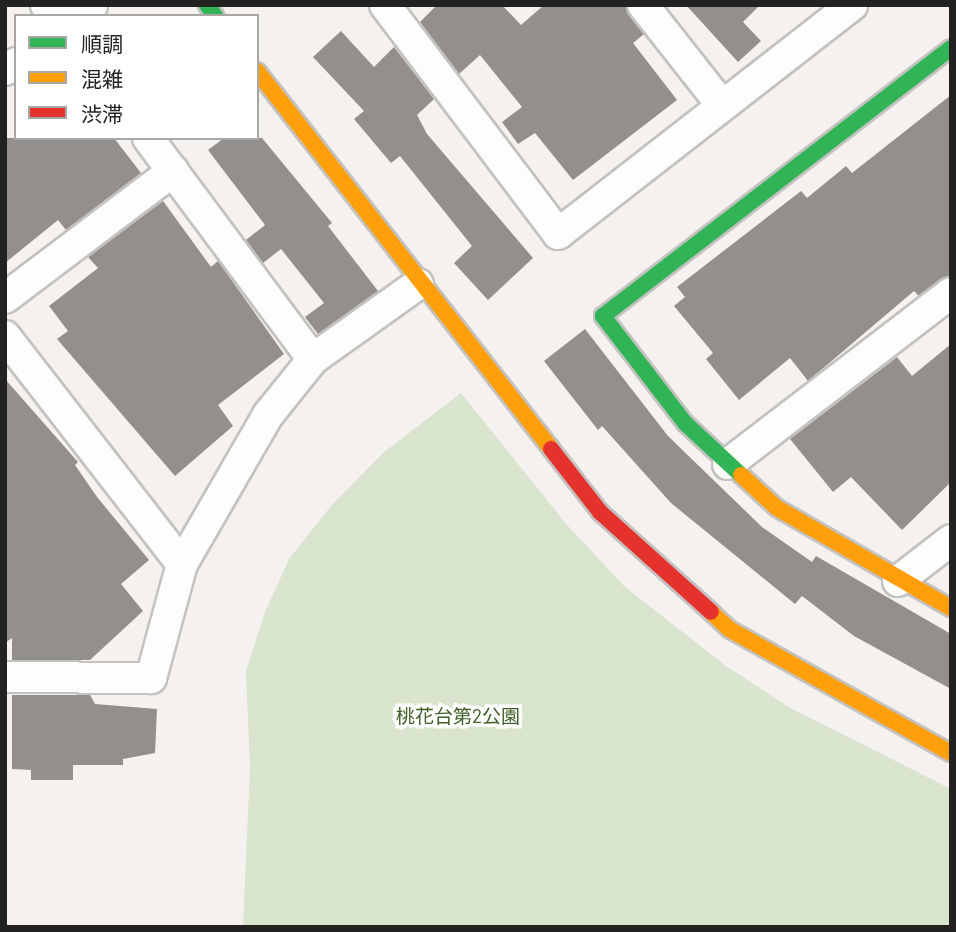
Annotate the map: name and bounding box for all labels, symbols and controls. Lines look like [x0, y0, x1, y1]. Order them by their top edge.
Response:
legend [14, 14, 259, 140]
text: 順調 [81, 31, 123, 56]
text: 混雑 [81, 66, 123, 91]
text: 渋滞 [81, 101, 123, 126]
park label: 桃花台第2公園 [396, 705, 520, 727]

